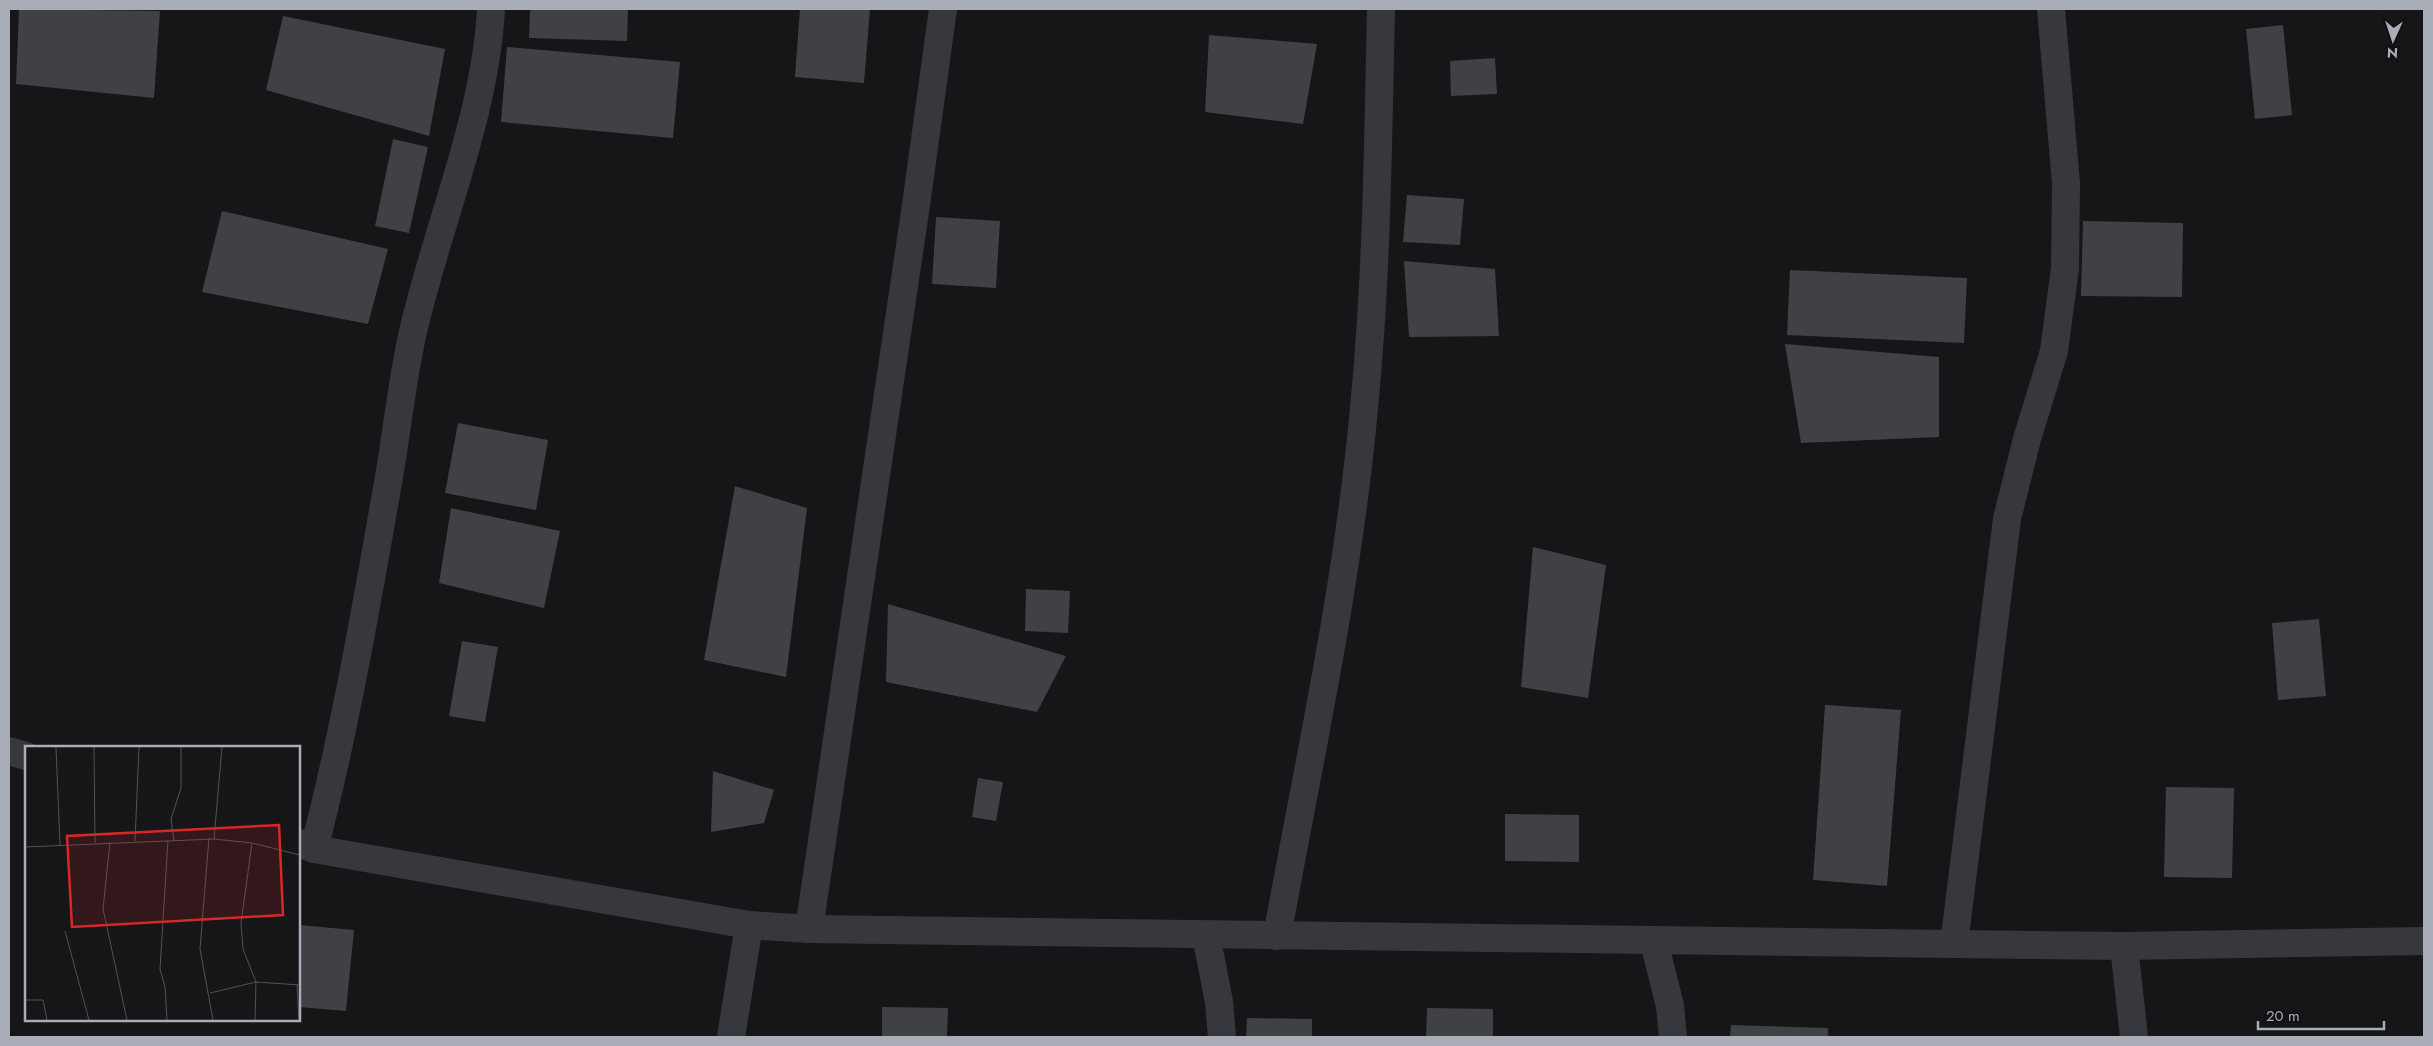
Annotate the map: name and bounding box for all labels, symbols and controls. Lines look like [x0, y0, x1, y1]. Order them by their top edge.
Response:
north arrow [2368, 15, 2418, 65]
text: N [2386, 43, 2398, 63]
inset map [25, 746, 300, 1021]
scale bar [2258, 998, 2384, 1030]
text: 20 m [2266, 1005, 2300, 1027]

